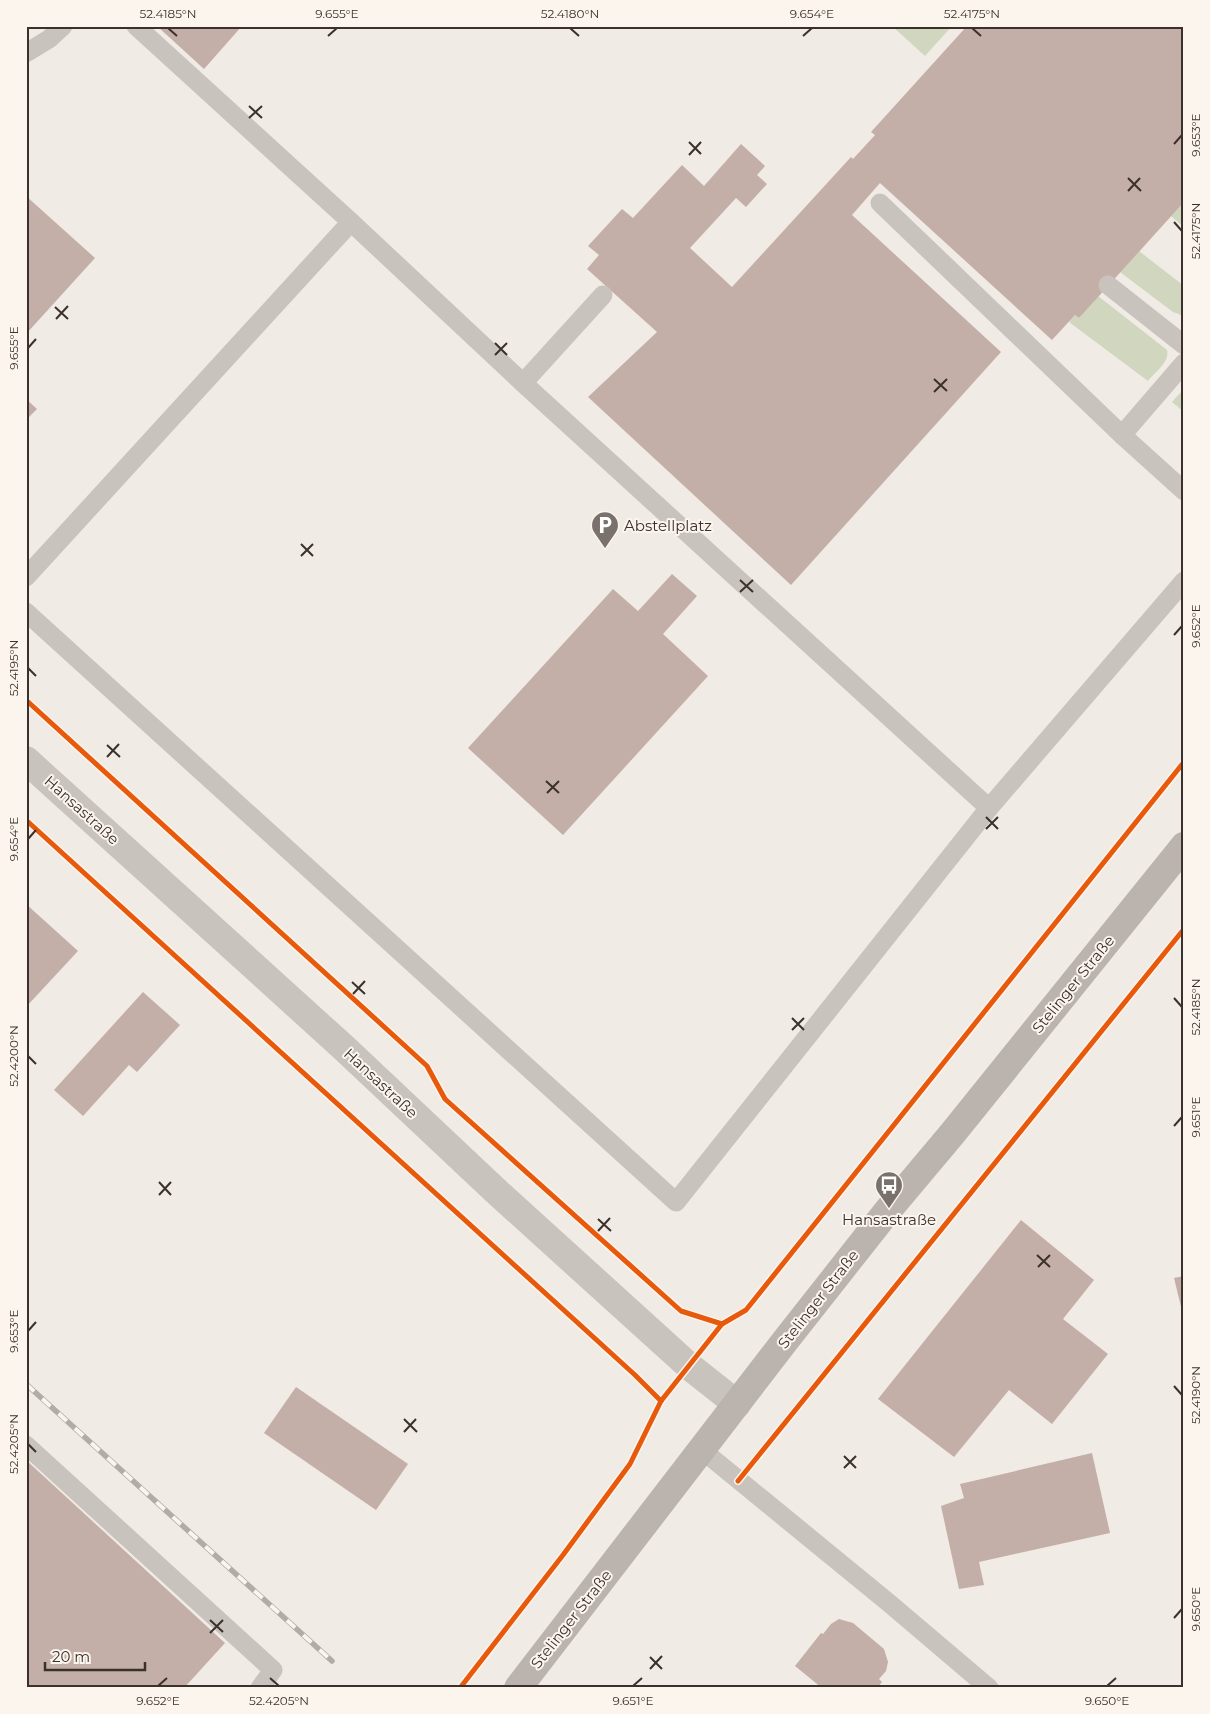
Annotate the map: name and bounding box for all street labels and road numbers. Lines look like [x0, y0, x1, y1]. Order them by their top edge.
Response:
street label: Hansastraße [41, 771, 123, 849]
street label: Stelinger Straße [1028, 931, 1118, 1037]
street label: Hansastraße [340, 1044, 422, 1122]
street label: Stelinger Straße [774, 1246, 862, 1352]
street label: Stelinger Straße [527, 1566, 615, 1672]

